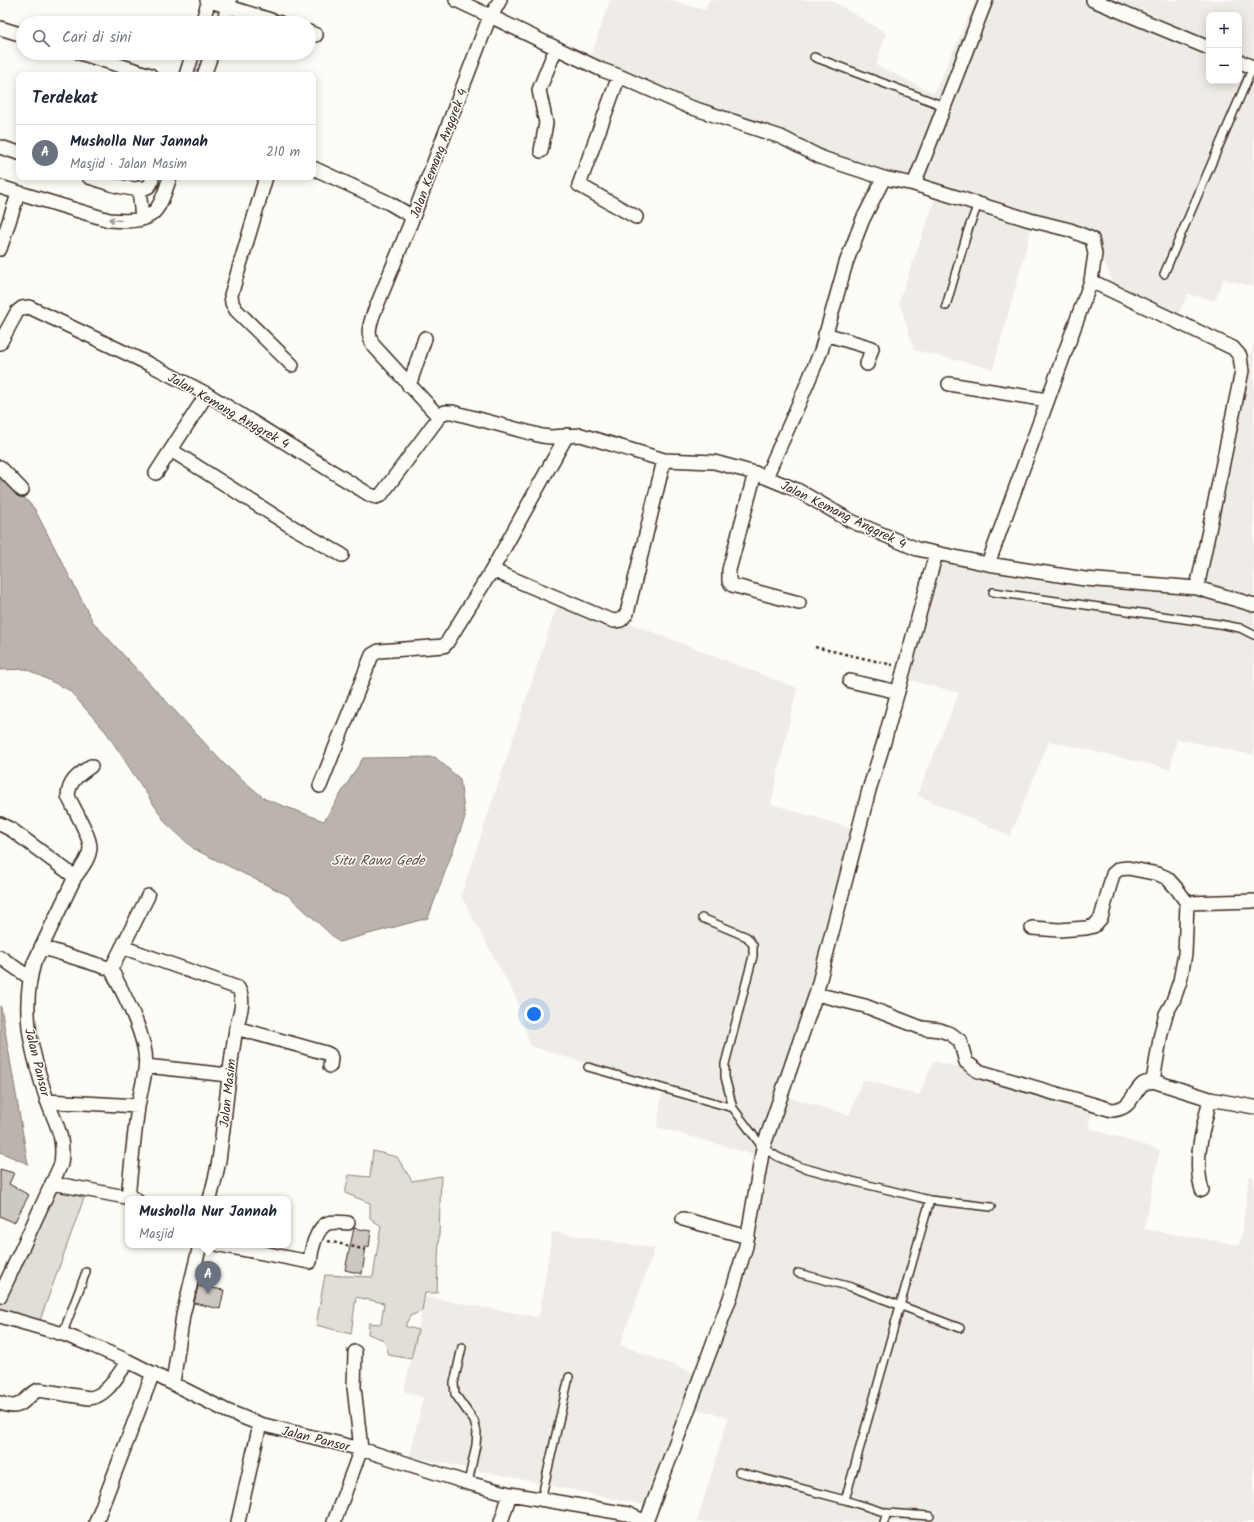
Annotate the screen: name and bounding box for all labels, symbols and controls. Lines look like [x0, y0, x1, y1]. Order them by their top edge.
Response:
map controls [1206, 12, 1242, 84]
button: + [1206, 12, 1242, 48]
search box [16, 16, 316, 60]
text: Cari di sini [62, 26, 131, 50]
icon: search [30, 27, 52, 49]
button: − [1206, 48, 1242, 84]
text: Terdekat [32, 85, 98, 112]
street label: Jalan Kemang Anggrek 4 [405, 85, 474, 222]
text: Musholla Nur Jannah [70, 130, 208, 154]
text: A [41, 142, 49, 163]
text: 210 m [266, 142, 300, 163]
text: Masjid · Jalan Masim [70, 154, 187, 175]
one-way arrow [109, 217, 122, 224]
street label: Jalan Kemang Anggrek 4 [163, 368, 293, 455]
street label: Jalan Kemang Anggrek 4 [777, 476, 910, 555]
water label: Situ Rawa Gede [331, 850, 426, 872]
your location [524, 1004, 544, 1024]
street label: Jalan Pansor [18, 1026, 55, 1099]
street label: Jalan Masim [214, 1058, 243, 1129]
popup [125, 1196, 291, 1248]
text: Musholla Nur Jannah [139, 1200, 277, 1224]
text: Masjid [139, 1224, 174, 1245]
pin: A [195, 1261, 221, 1294]
street label: Jalan Pansor [279, 1421, 353, 1458]

